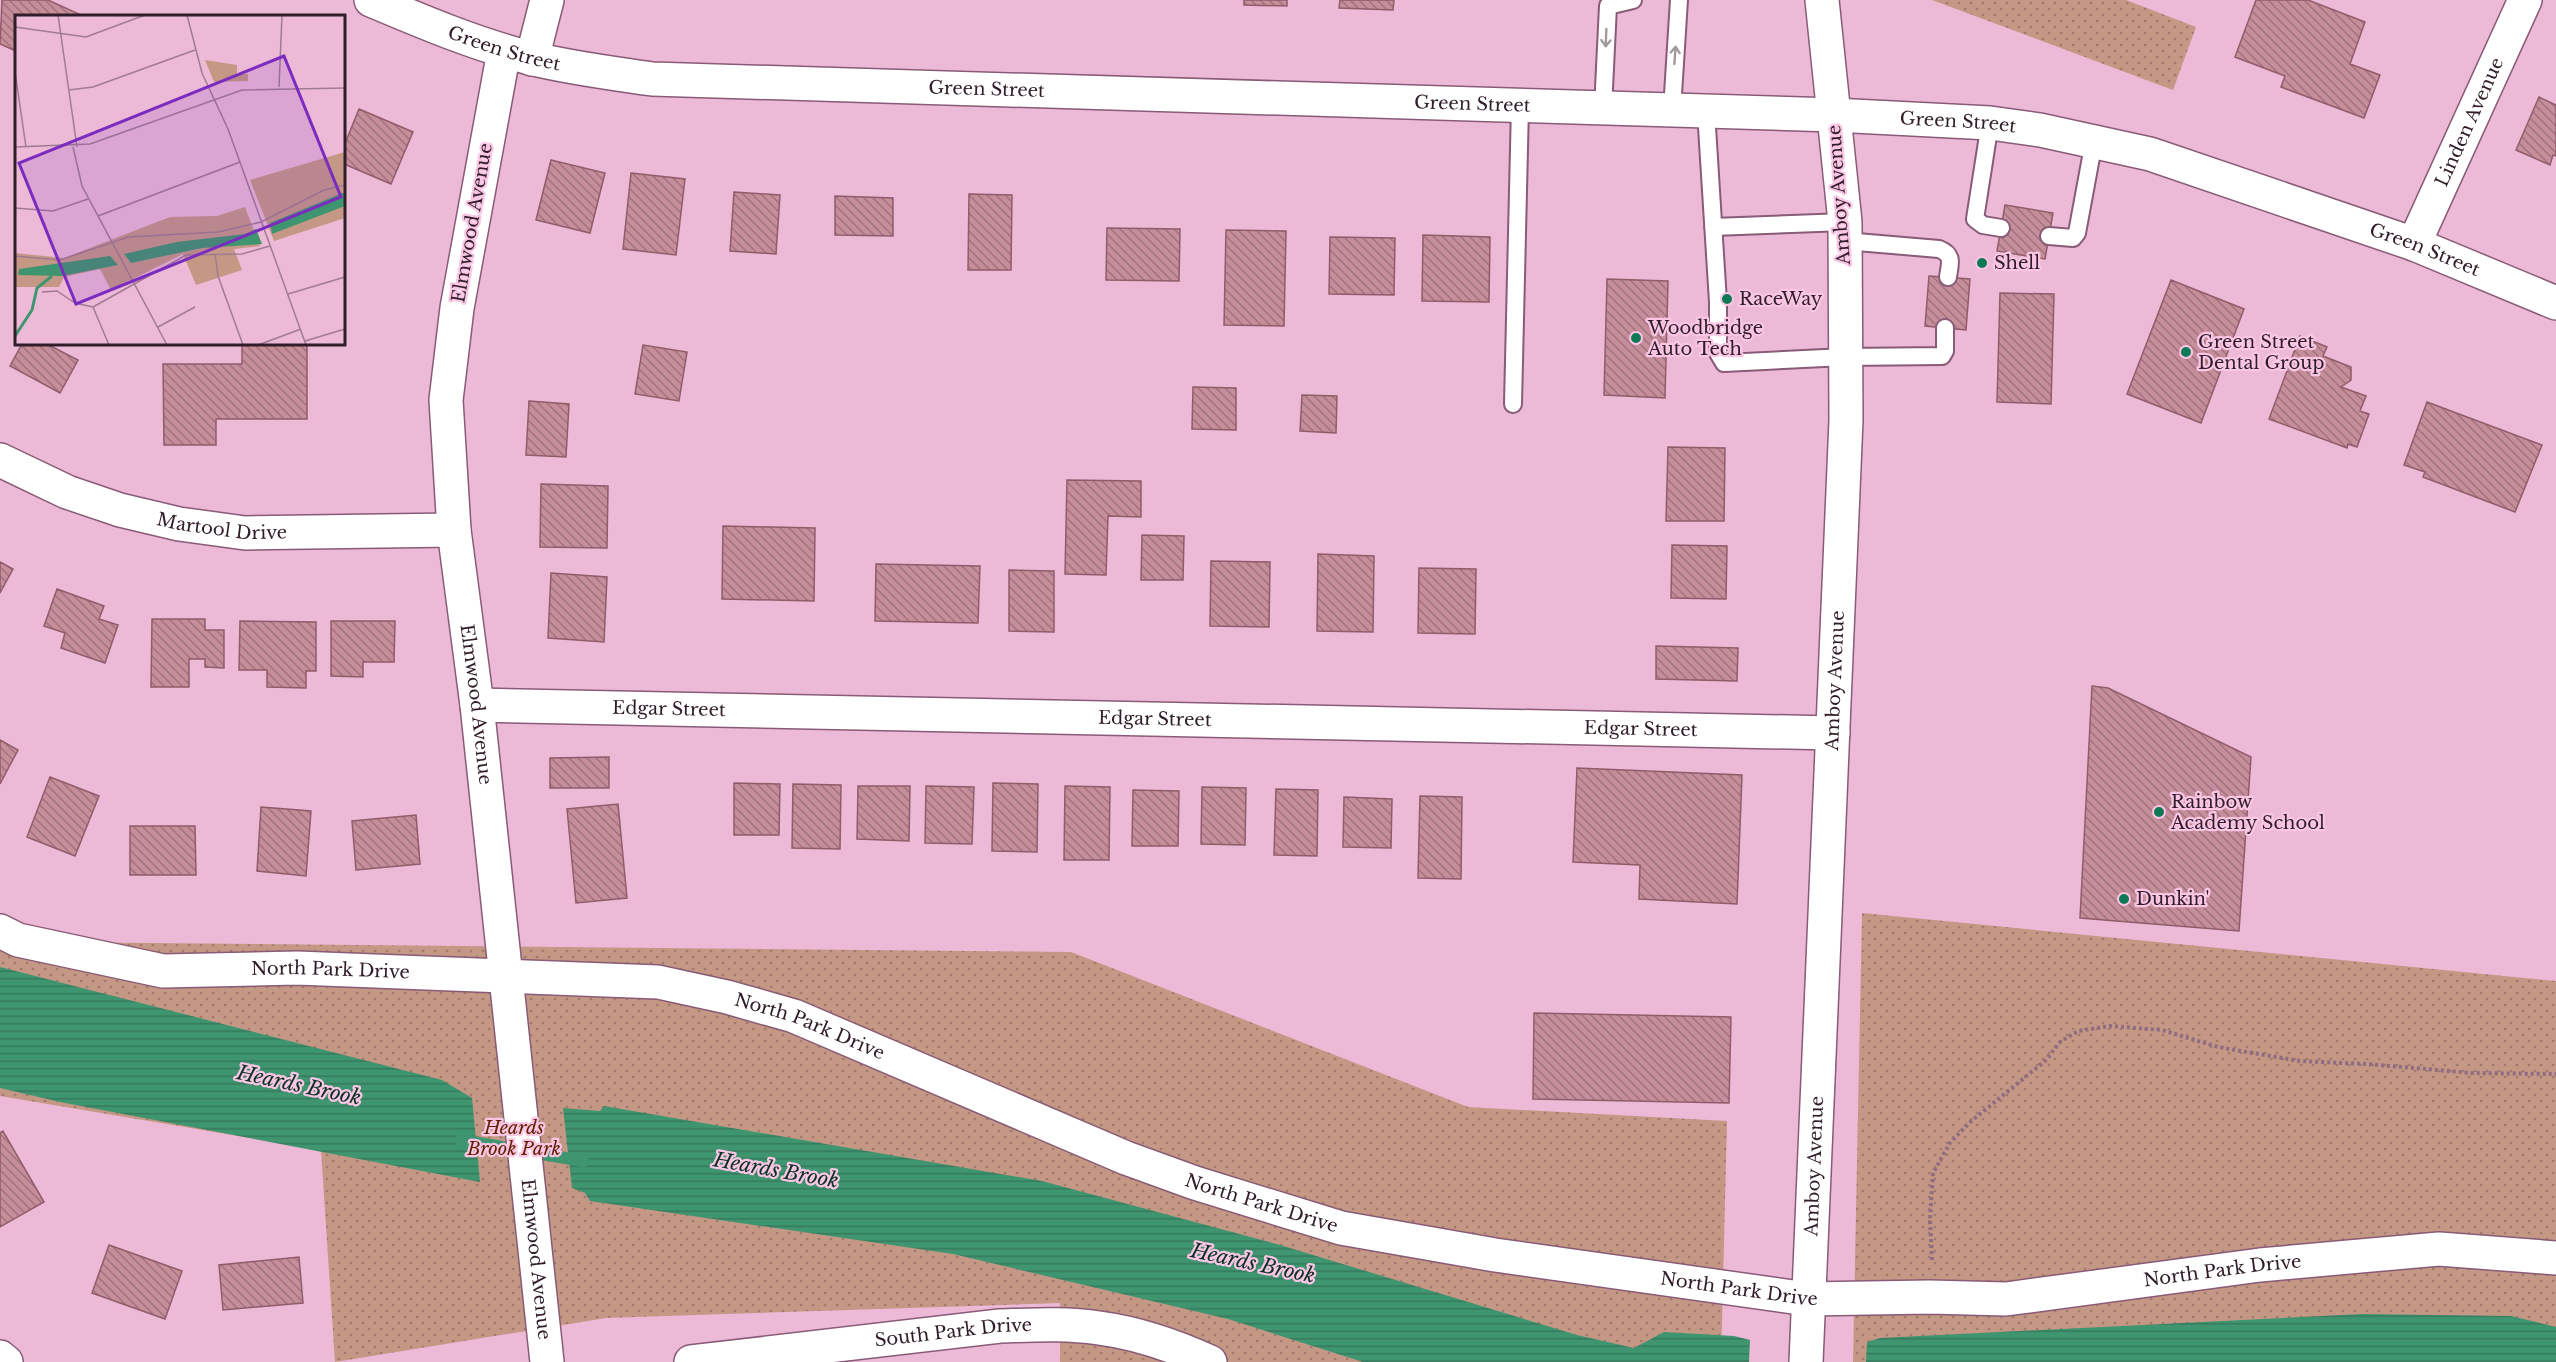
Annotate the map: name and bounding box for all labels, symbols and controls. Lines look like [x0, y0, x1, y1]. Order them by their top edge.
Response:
inset map [15, 15, 345, 345]
street label: Green Street [445, 21, 562, 75]
one-way arrow [1601, 28, 1612, 48]
one-way arrow [1670, 46, 1681, 66]
street label: Linden Avenue [2431, 54, 2508, 190]
street label: Green Street [928, 76, 1045, 102]
street label: Green Street [1414, 91, 1531, 117]
street label: Green Street [1899, 107, 2018, 138]
street label: Amboy Avenue [1823, 124, 1855, 267]
street label: Elmwood Avenue [447, 142, 497, 304]
street label: Green Street [2367, 219, 2483, 281]
place label: Shell [1994, 252, 2040, 274]
marker: Shell [1975, 256, 1989, 270]
place label: RaceWay [1739, 288, 1823, 310]
marker: RaceWay [1720, 292, 1734, 306]
place label: Woodbridge Auto Tech [1647, 317, 1763, 360]
marker: Woodbridge Auto Tech [1629, 331, 1643, 345]
place label: Green Street Dental Group [2198, 331, 2325, 374]
marker: Green Street Dental Group [2179, 345, 2193, 359]
street label: Martool Drive [155, 508, 287, 545]
street label: Amboy Avenue [1821, 610, 1849, 752]
street label: Elmwood Avenue [455, 623, 496, 786]
street label: Edgar Street [612, 697, 726, 721]
street label: Edgar Street [1098, 707, 1212, 731]
street label: Edgar Street [1584, 717, 1698, 741]
place label: Rainbow Academy School [2170, 791, 2325, 834]
marker: Rainbow Academy School [2152, 805, 2166, 819]
place label: Dunkin' [2136, 888, 2210, 910]
marker: Dunkin' [2117, 892, 2131, 906]
street label: North Park Drive [251, 957, 410, 983]
street label: North Park Drive [732, 989, 888, 1064]
water label: Heards Brook [234, 1060, 363, 1110]
street label: Amboy Avenue [1800, 1096, 1828, 1238]
park label: Heards Brook Park [466, 1117, 561, 1160]
water label: Heards Brook [711, 1147, 840, 1193]
street label: North Park Drive [1182, 1169, 1341, 1237]
street label: Elmwood Avenue [517, 1178, 556, 1341]
water label: Heards Brook [1188, 1238, 1317, 1288]
street label: North Park Drive [2142, 1250, 2302, 1291]
street label: North Park Drive [1659, 1267, 1818, 1310]
street label: South Park Drive [873, 1314, 1032, 1352]

